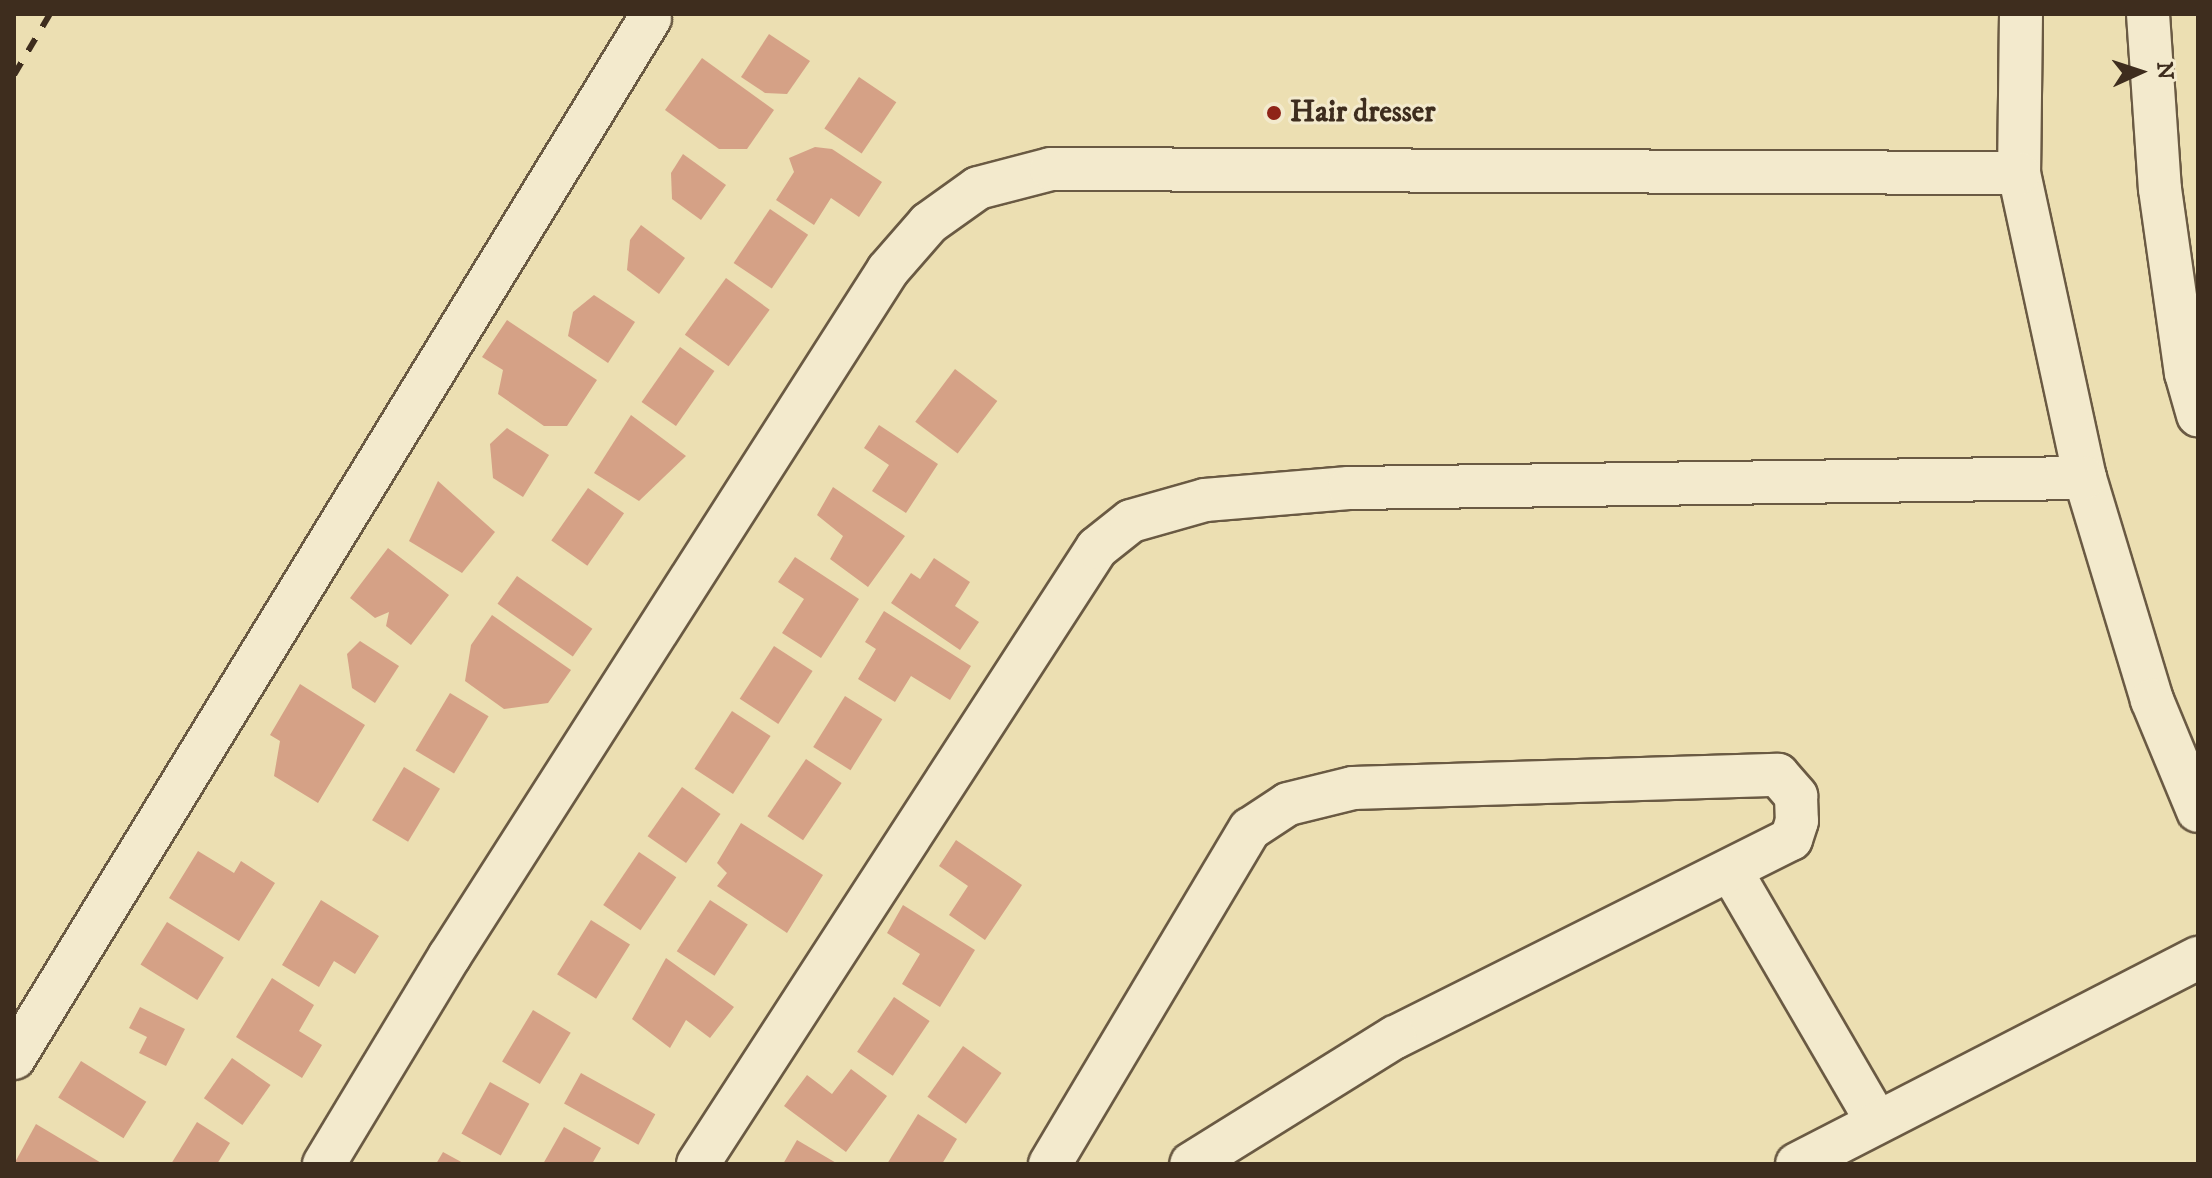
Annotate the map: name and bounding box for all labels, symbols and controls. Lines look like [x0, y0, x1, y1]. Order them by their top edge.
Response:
north arrow [2100, 32, 2180, 112]
text: N [2151, 61, 2178, 80]
place label: Hair dresser [1290, 95, 1435, 131]
marker: Hair dresser [1265, 104, 1283, 122]

